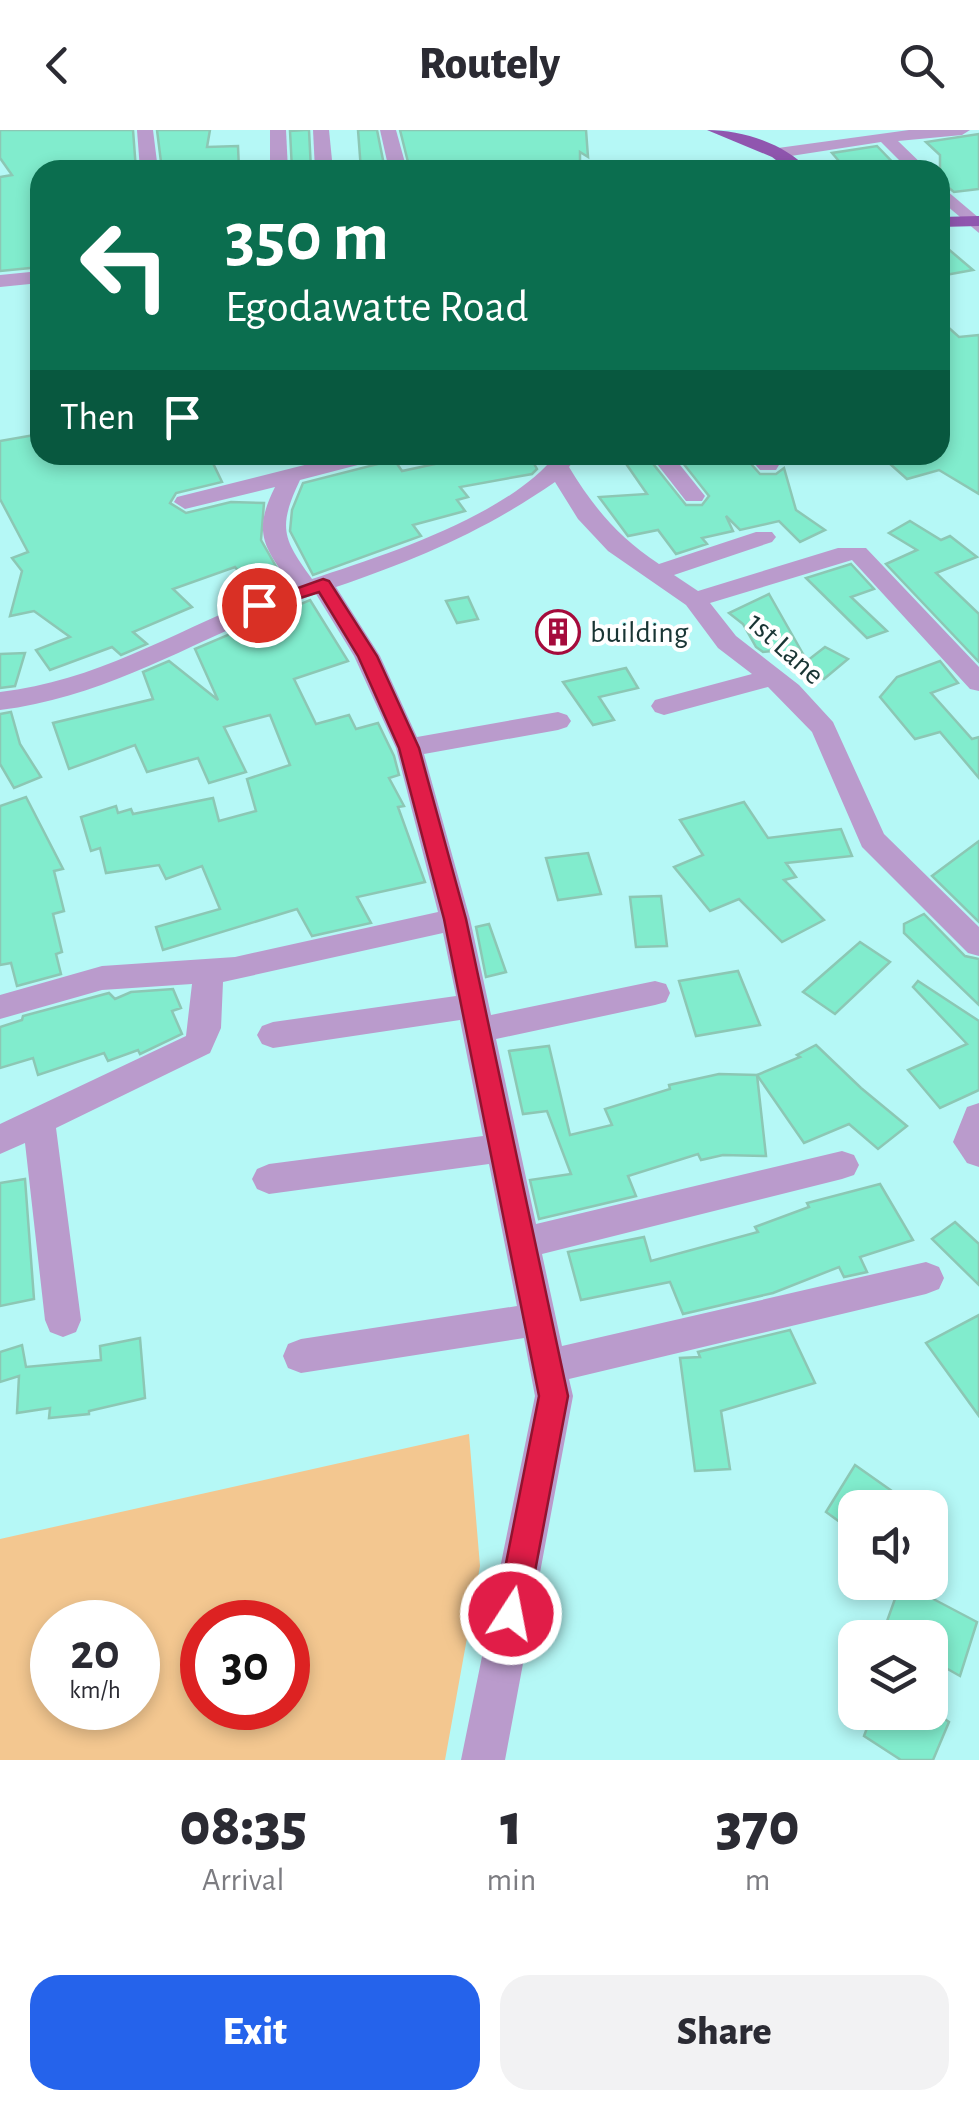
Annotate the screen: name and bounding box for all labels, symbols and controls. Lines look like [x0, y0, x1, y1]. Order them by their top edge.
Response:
icon: back [30, 38, 85, 93]
icon: search [894, 38, 949, 93]
text: Routely [419, 42, 560, 87]
icon: left [60, 200, 190, 330]
text: 350 m [225, 203, 389, 273]
text: Egodawatte Road [225, 285, 529, 330]
icon: arrive [155, 390, 210, 445]
text: Then [60, 399, 135, 437]
pin [217, 563, 302, 648]
icon: arrive [232, 578, 287, 633]
street label: 1st Lane [741, 607, 829, 690]
building icon: building [535, 609, 581, 655]
place label: building [590, 618, 689, 648]
map controls [838, 1490, 948, 1730]
button: sound [838, 1490, 948, 1600]
position arrow [459, 1562, 563, 1666]
speed limit sign: 30 [180, 1600, 310, 1730]
button: layers [838, 1620, 948, 1730]
text: 20 [70, 1628, 120, 1678]
text: km/h [69, 1678, 121, 1703]
text: 08:35 [179, 1796, 307, 1856]
text: 1 [500, 1796, 522, 1856]
text: 370 [716, 1796, 800, 1856]
text: Arrival [202, 1864, 284, 1896]
text: min [486, 1864, 536, 1896]
text: m [745, 1864, 770, 1896]
button: Exit [30, 1975, 480, 2090]
button: Share [500, 1975, 949, 2090]

